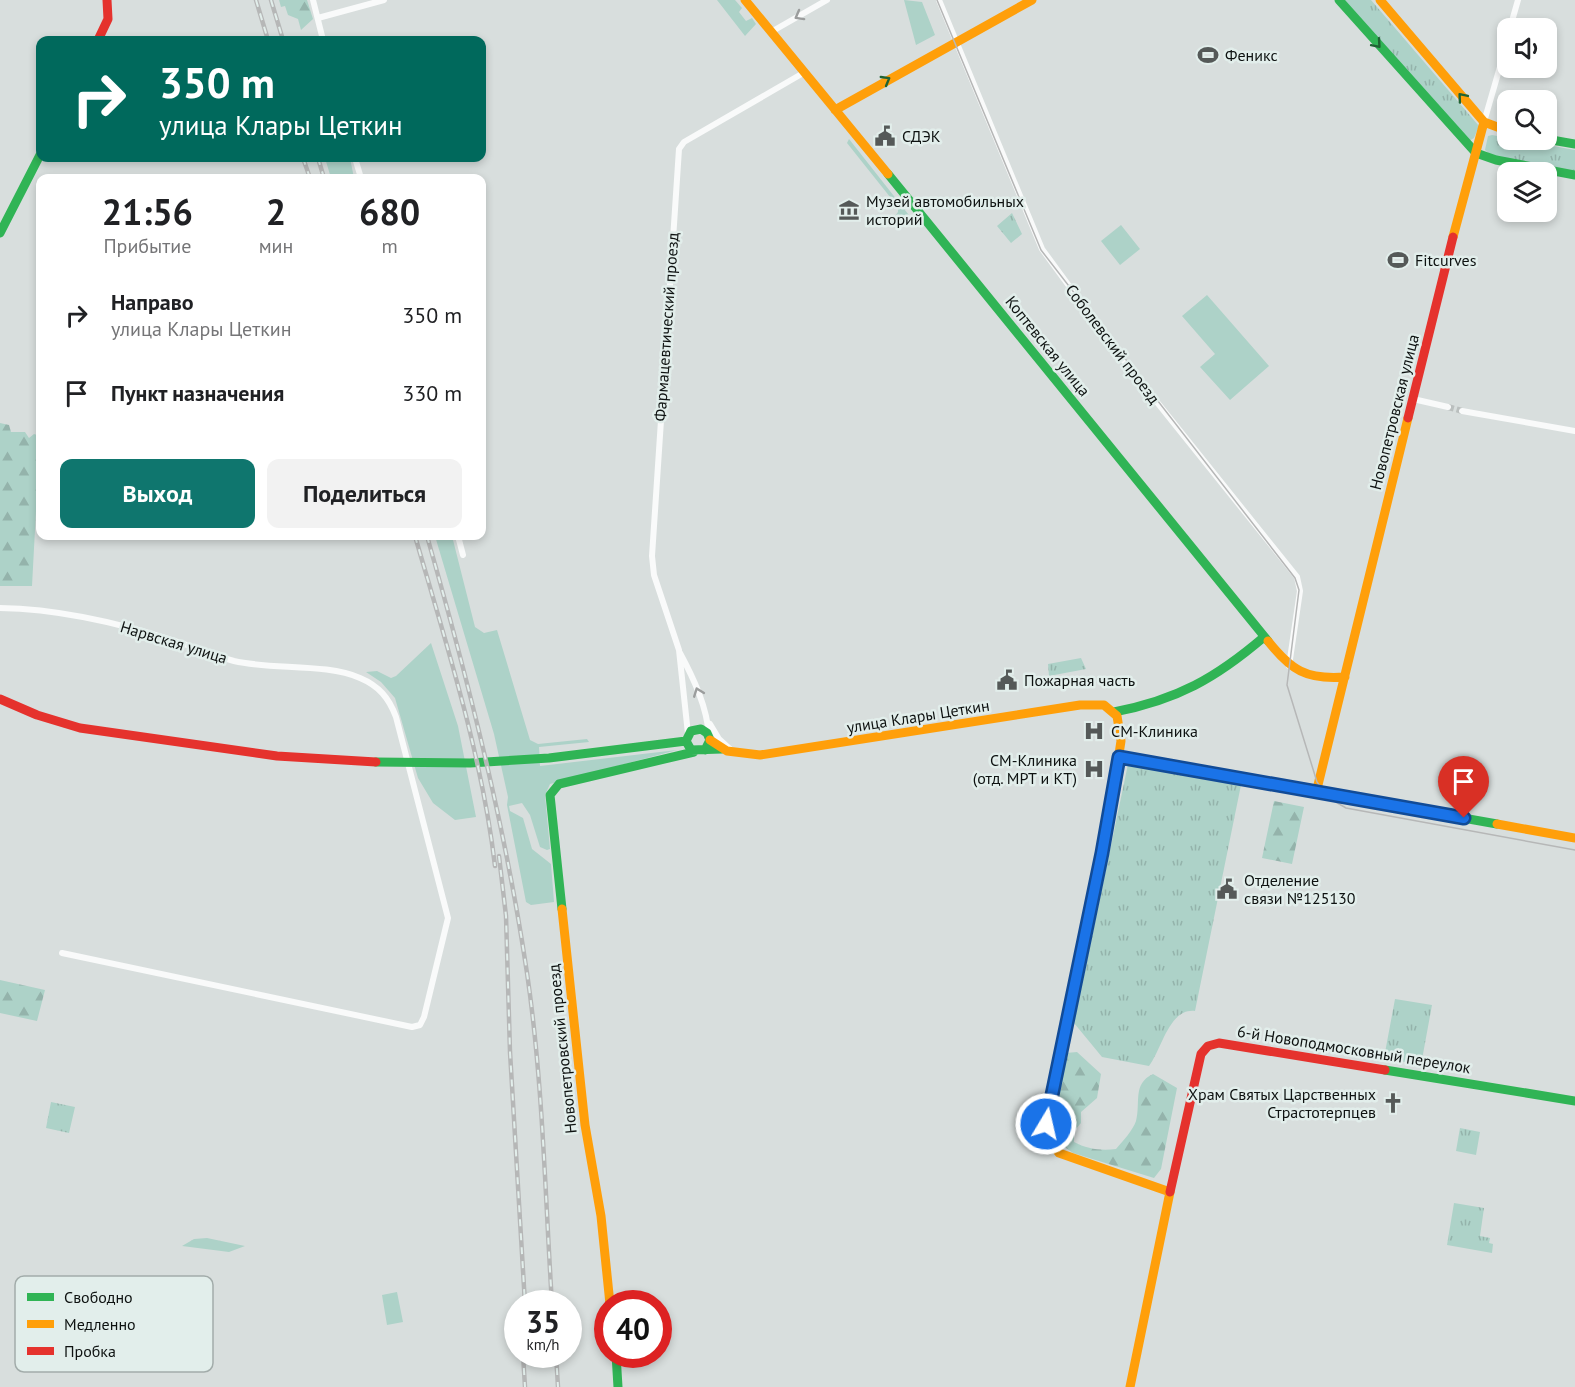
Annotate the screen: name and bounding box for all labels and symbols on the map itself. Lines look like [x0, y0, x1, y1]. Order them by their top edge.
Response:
one-way arrow [795, 8, 805, 20]
one-way arrow [1370, 37, 1381, 48]
sports icon: Феникс [1196, 43, 1220, 67]
place label: Феникс [1225, 45, 1278, 65]
one-way arrow [880, 76, 890, 88]
one-way arrow [1459, 93, 1470, 104]
public building icon: СДЭК [873, 124, 897, 148]
place label: СДЭК [902, 126, 941, 146]
place label: Музей автомобильных историй [866, 191, 1024, 229]
museum icon: Музей автомобильных историй [837, 198, 861, 222]
street label: Фармацевтический проезд [649, 232, 683, 422]
sports icon: Fitcurves [1386, 248, 1410, 272]
place label: Fitcurves [1415, 250, 1477, 270]
street label: Соболевский проезд [1061, 280, 1165, 408]
street label: Коптевская улица [1001, 292, 1095, 400]
street label: Новопетровская улица [1365, 332, 1423, 492]
street label: Нарвская улица [118, 616, 230, 668]
public building icon: Пожарная часть [995, 668, 1019, 692]
place label: Пожарная часть [1024, 670, 1135, 690]
one-way arrow [693, 687, 705, 698]
street label: улица Клары Цеткин [845, 695, 991, 737]
hospital icon: СМ-Клиника [1082, 719, 1106, 743]
place label: СМ-Клиника [1111, 721, 1198, 741]
place label: СМ-Клиника (отд. МРТ и КТ) [973, 750, 1077, 788]
pin [1438, 756, 1489, 818]
hospital icon: СМ-Клиника (отд. МРТ и КТ) [1082, 757, 1106, 781]
place label: Отделение связи №125130 [1244, 870, 1356, 908]
public building icon: Отделение связи №125130 [1215, 877, 1239, 901]
street label: Новопетровский проезд [543, 963, 581, 1135]
street label: 6-й Новоподмосковный переулок [1236, 1021, 1473, 1077]
place label: Храм Святых Царственных Страстотерпцев [1188, 1084, 1376, 1122]
church icon: Храм Святых Царственных Страстотерпцев [1381, 1091, 1405, 1115]
position arrow [1014, 1092, 1078, 1156]
legend [15, 1276, 213, 1372]
text: Свободно [64, 1287, 133, 1307]
speed limit sign: 40 [594, 1290, 672, 1368]
text: Медленно [64, 1314, 136, 1334]
text: Пробка [64, 1341, 116, 1361]

